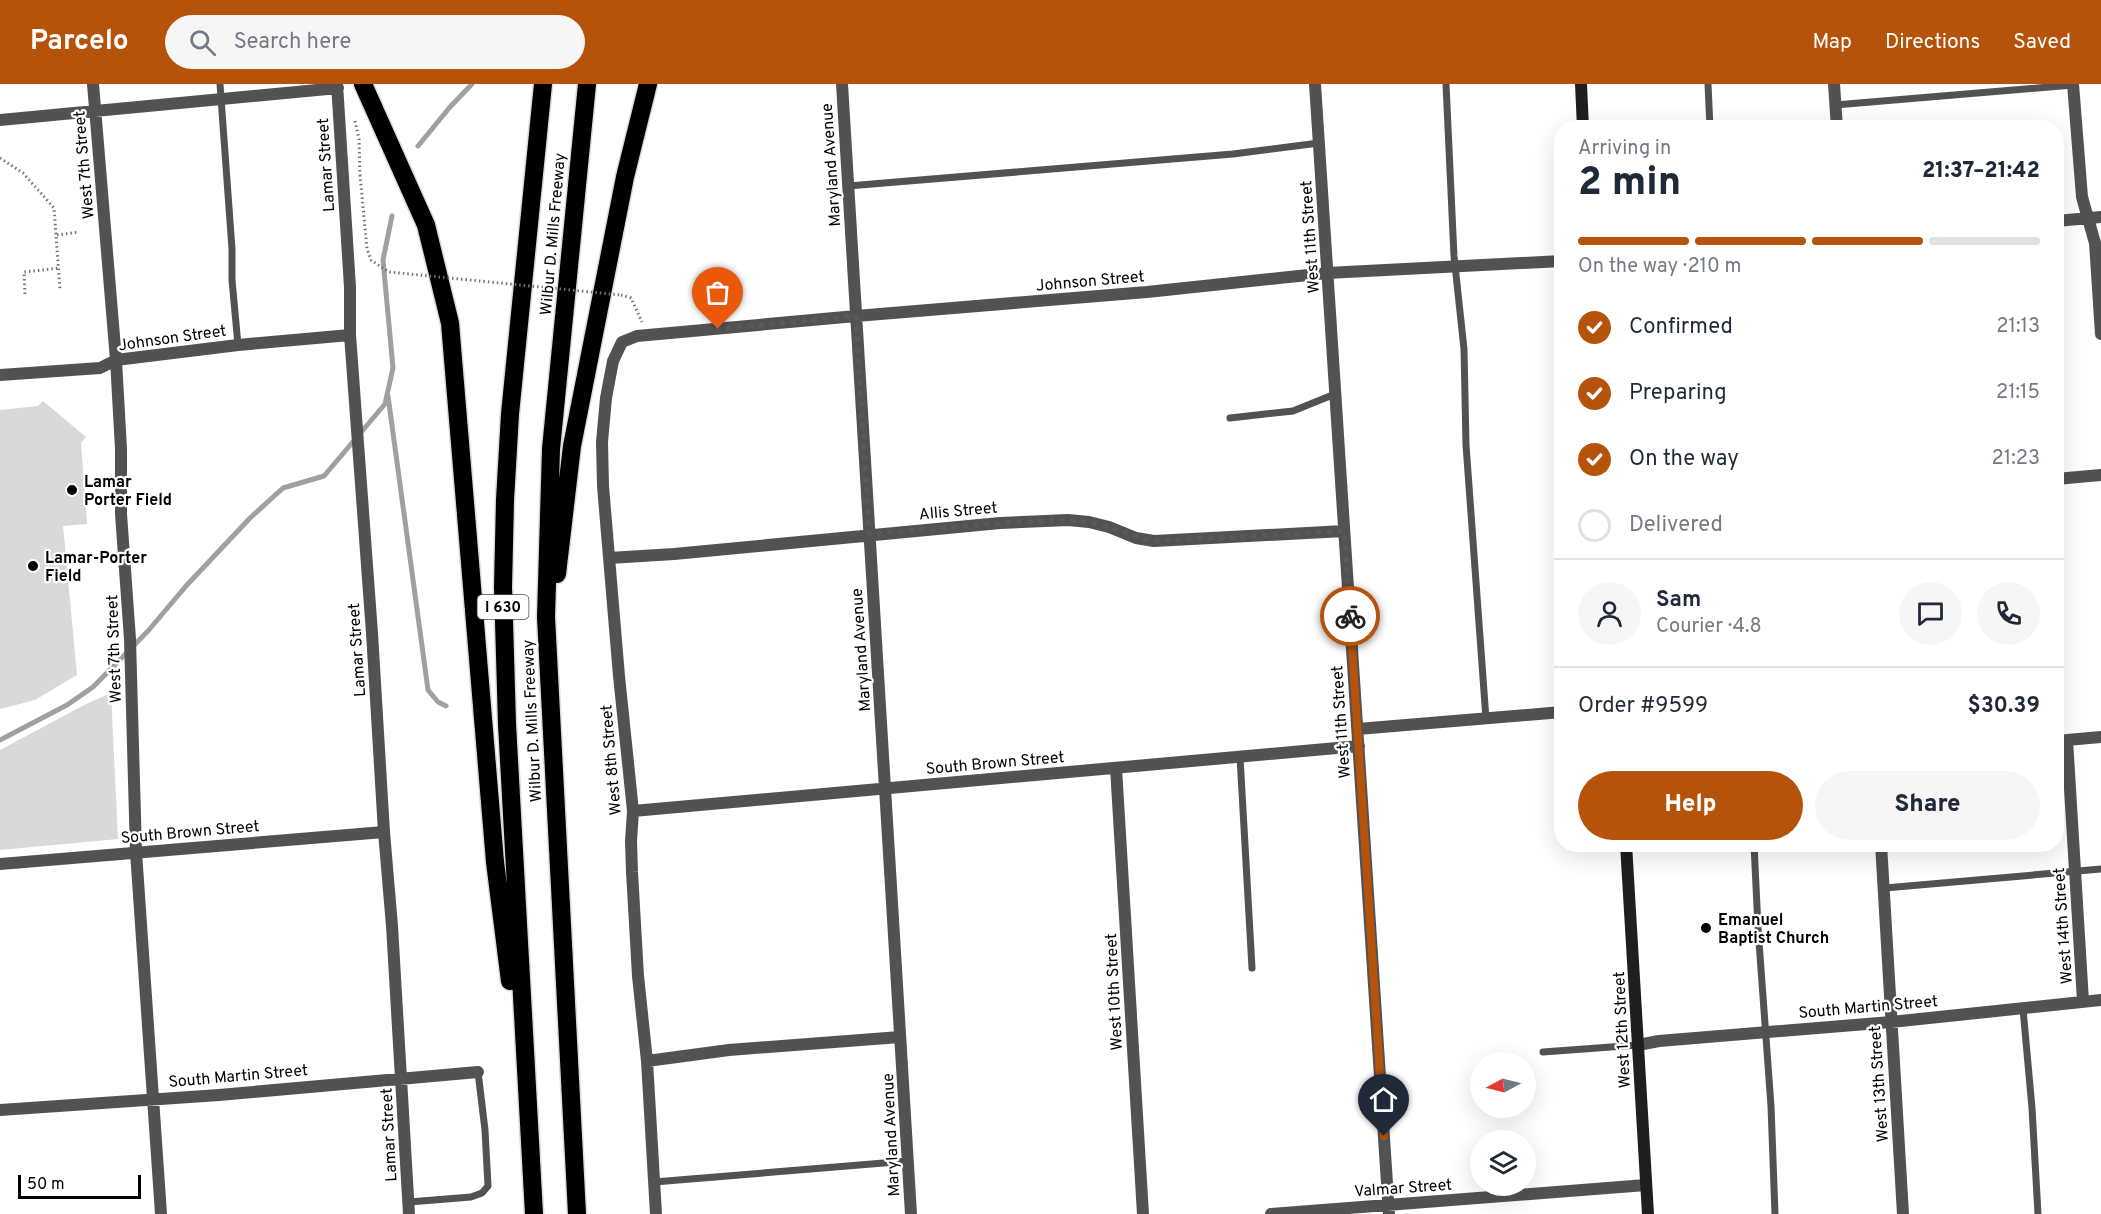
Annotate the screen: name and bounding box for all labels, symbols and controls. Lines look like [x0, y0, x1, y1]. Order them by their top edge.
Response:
search box [165, 15, 585, 69]
text: Parcelo [30, 24, 129, 60]
icon: search [186, 26, 219, 59]
text: Search here [234, 29, 351, 56]
text: Map [1812, 29, 1852, 56]
text: Directions [1885, 29, 1980, 56]
text: Saved [2013, 29, 2071, 56]
street label: Maryland Avenue [818, 103, 846, 227]
street label: West 7th Street [70, 110, 100, 220]
street label: Lamar Street [314, 117, 340, 212]
text: Arriving in [1578, 136, 1671, 162]
street label: Wilbur D. Mills Freeway [537, 152, 571, 316]
text: 21:37–21:42 [1922, 158, 2040, 185]
text: 2 min [1578, 160, 1681, 209]
street label: West 11th Street [1297, 180, 1325, 294]
text: On the way · 210 m [1578, 254, 1742, 280]
pin [692, 267, 743, 329]
street label: Johnson Street [1035, 267, 1145, 297]
icon: bag [701, 276, 734, 309]
icon: check [1578, 311, 1611, 344]
text: Confirmed [1629, 314, 1733, 341]
text: 21:13 [1996, 314, 2040, 340]
street label: Johnson Street [117, 321, 228, 356]
icon: check [1578, 377, 1611, 410]
text: Preparing [1629, 380, 1727, 407]
text: 21:15 [1996, 380, 2040, 406]
icon: check [1578, 443, 1611, 476]
text: On the way [1629, 446, 1739, 473]
text: 21:23 [1992, 446, 2040, 472]
place label: Lamar Porter Field [84, 473, 172, 511]
marker: Lamar Porter Field [65, 483, 79, 497]
street label: Allis Street [918, 499, 998, 525]
text: Delivered [1629, 512, 1723, 539]
place label: Lamar-Porter Field [45, 549, 147, 587]
marker: Lamar-Porter Field [26, 559, 40, 573]
button: person [1578, 582, 1641, 645]
button: chat [1899, 582, 1962, 645]
button: phone [1977, 582, 2040, 645]
courier [1320, 586, 1380, 646]
text: Sam [1656, 587, 1701, 614]
street label: Maryland Avenue [848, 588, 876, 712]
street label: West 7th Street [103, 594, 127, 703]
road number: I 630 [478, 595, 528, 619]
icon: bike [1334, 600, 1367, 633]
street label: Lamar Street [345, 602, 371, 697]
text: Courier · 4.8 [1656, 614, 1762, 640]
street label: Wilbur D. Mills Freeway [519, 639, 547, 803]
street label: West 11th Street [1328, 665, 1356, 779]
text: Order #9599 [1578, 693, 1708, 720]
text: $30.39 [1967, 693, 2040, 720]
street label: West 8th Street [597, 704, 627, 816]
street label: South Brown Street [925, 748, 1065, 780]
button: Help [1578, 771, 1803, 840]
button: Share [1815, 771, 2040, 840]
street label: South Brown Street [120, 817, 260, 849]
street label: West 14th Street [2050, 867, 2078, 985]
place label: Emanuel Baptist Church [1718, 911, 1829, 949]
marker: Emanuel Baptist Church [1699, 921, 1713, 935]
street label: West 10th Street [1102, 933, 1128, 1051]
street label: West 12th Street [1610, 971, 1636, 1089]
street label: South Martin Street [1798, 992, 1939, 1024]
street label: West 13th Street [1866, 1025, 1894, 1143]
north arrow [1470, 1052, 1536, 1118]
map controls [1470, 1052, 1536, 1196]
street label: South Martin Street [168, 1061, 309, 1093]
street label: Maryland Avenue [879, 1073, 905, 1197]
pin [1358, 1074, 1409, 1136]
icon: home [1367, 1083, 1400, 1116]
street label: Lamar Street [378, 1088, 402, 1182]
button: layers [1470, 1130, 1536, 1196]
scale bar [18, 1172, 141, 1200]
text: 50 m [27, 1175, 65, 1195]
street label: Valmar Street [1353, 1176, 1453, 1202]

